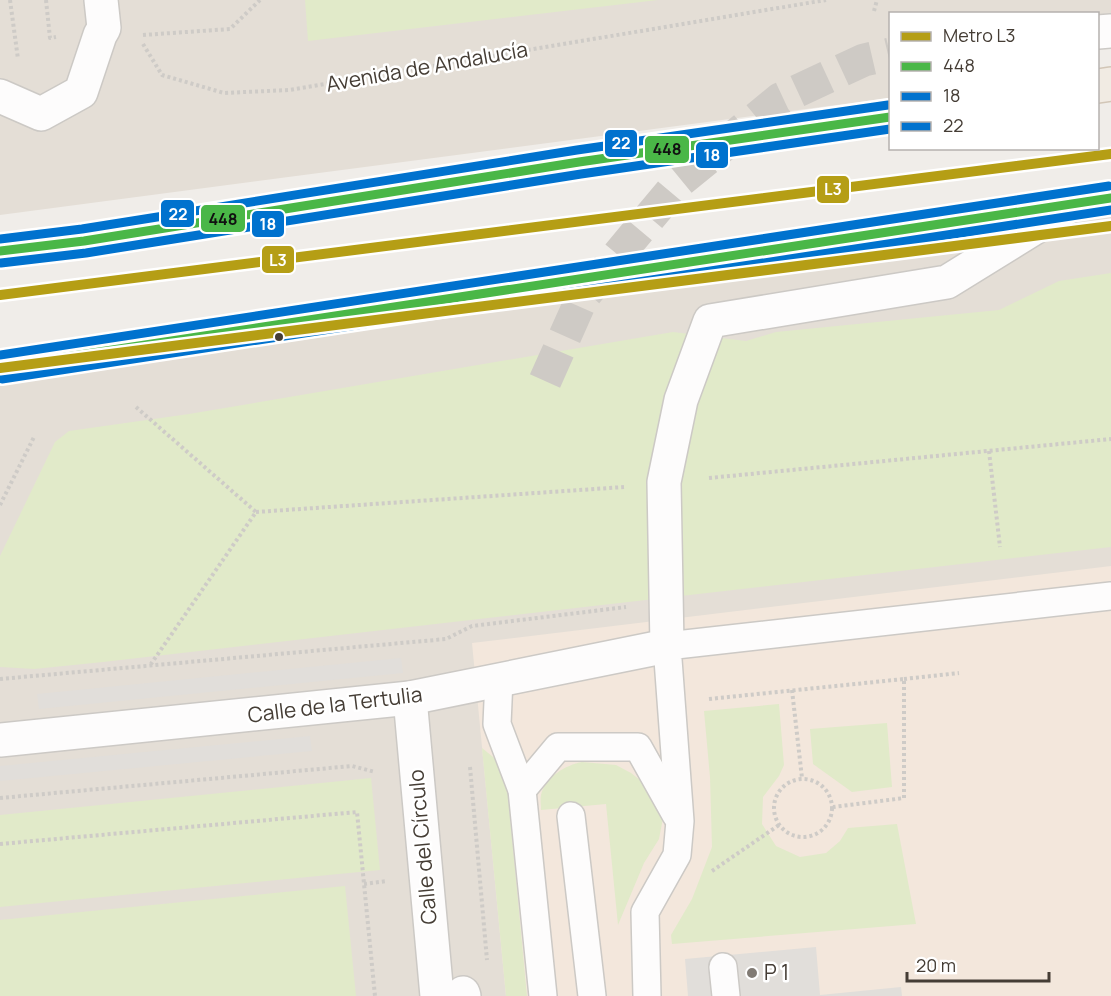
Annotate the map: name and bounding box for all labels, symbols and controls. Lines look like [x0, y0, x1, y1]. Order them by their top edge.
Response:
legend [889, 12, 1099, 150]
text: Metro L3 [943, 23, 1016, 47]
street label: Avenida de Andalucía [324, 34, 530, 98]
text: 448 [943, 53, 975, 77]
text: 18 [943, 83, 960, 107]
text: 22 [943, 113, 964, 137]
line badge: 22 [604, 129, 638, 158]
text: 22 [611, 132, 631, 154]
line badge: 448 [644, 135, 690, 164]
text: 448 [652, 138, 682, 160]
line badge: 18 [695, 141, 729, 169]
text: 18 [704, 144, 720, 166]
line badge: L3 [816, 175, 850, 204]
text: L3 [824, 178, 842, 200]
line badge: 22 [160, 199, 195, 228]
text: 22 [168, 203, 188, 225]
line badge: 448 [200, 204, 246, 233]
text: 448 [208, 208, 238, 230]
line badge: 18 [251, 210, 285, 238]
text: 18 [260, 213, 276, 235]
line badge: L3 [261, 245, 295, 274]
text: L3 [269, 249, 287, 271]
unlabelled marker [273, 331, 285, 343]
street label: Calle de la Tertulia [246, 679, 424, 729]
street label: Calle del Círculo [401, 768, 443, 926]
scale bar [907, 945, 1050, 983]
text: 20 m [916, 953, 956, 977]
place label: P 1 [764, 958, 789, 986]
marker: P 1 [745, 966, 759, 980]

